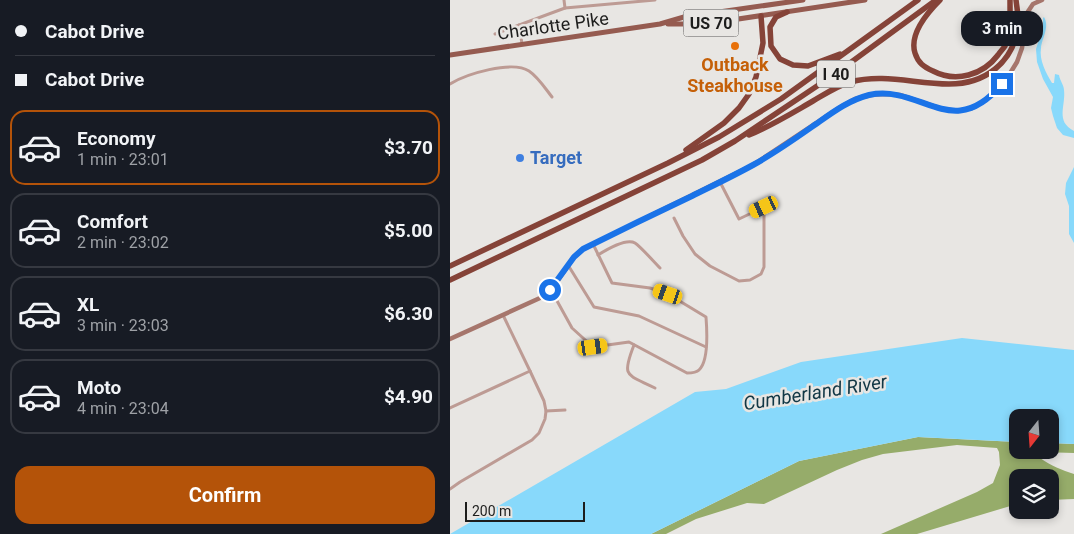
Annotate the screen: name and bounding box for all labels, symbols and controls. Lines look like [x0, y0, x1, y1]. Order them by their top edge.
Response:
street label: Charlotte Pike [496, 7, 610, 44]
road number: US 70 [684, 9, 738, 36]
callout: 3 min [961, 12, 1043, 46]
text: 3 min [982, 19, 1022, 38]
text: Cabot Drive [45, 20, 144, 43]
marker: Outback Steakhouse [729, 40, 741, 52]
place label: Outback Steakhouse [687, 54, 783, 96]
road number: I 40 [817, 61, 855, 88]
text: Cabot Drive [45, 68, 144, 91]
route end [991, 73, 1013, 95]
icon: car [17, 125, 62, 170]
text: Economy [77, 127, 156, 150]
text: $3.70 [384, 136, 433, 159]
place label: Target [530, 147, 582, 168]
text: 1 min · 23:01 [77, 150, 169, 169]
marker: Target [514, 152, 526, 164]
car [747, 194, 780, 220]
icon: car [17, 208, 62, 253]
text: Comfort [77, 210, 148, 233]
text: $5.00 [384, 219, 433, 242]
text: 2 min · 23:02 [77, 233, 169, 252]
route start [539, 279, 561, 301]
car [651, 282, 684, 306]
icon: car [17, 291, 62, 336]
text: XL [77, 293, 99, 316]
text: $6.30 [384, 302, 433, 325]
text: 3 min · 23:03 [77, 316, 169, 335]
car [577, 337, 608, 357]
water label: Cumberland River [742, 370, 889, 415]
icon: car [17, 374, 62, 419]
text: Moto [77, 376, 121, 399]
text: $4.90 [384, 385, 433, 408]
text: 4 min · 23:04 [77, 399, 169, 418]
north arrow [1009, 409, 1059, 459]
map controls [1009, 409, 1059, 519]
button: Confirm [15, 466, 435, 524]
button: layers [1009, 469, 1059, 519]
scale bar [465, 499, 585, 522]
text: 200 m [472, 503, 511, 519]

